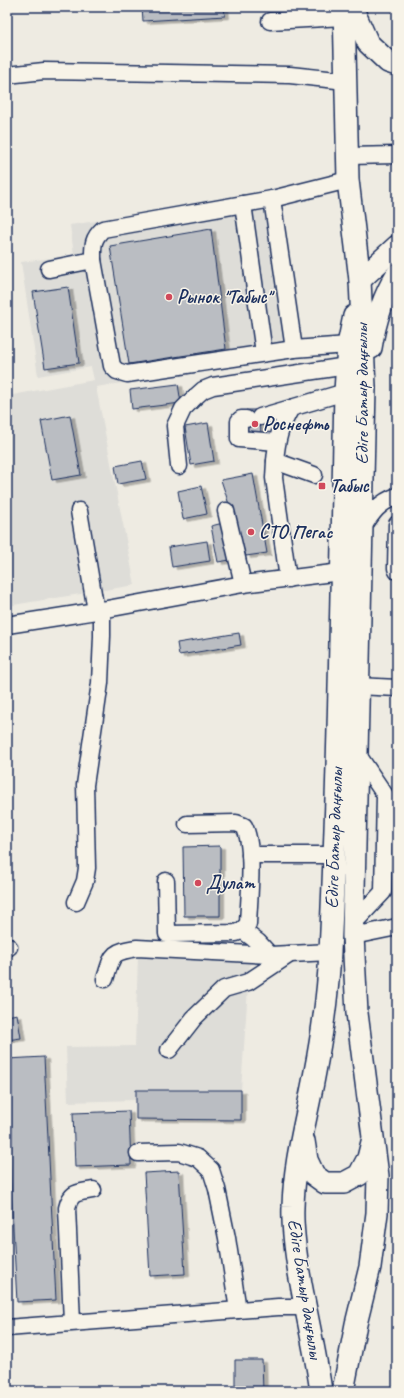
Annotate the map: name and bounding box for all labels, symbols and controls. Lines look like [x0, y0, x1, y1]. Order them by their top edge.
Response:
place label: Рынок "Табыс" [177, 285, 275, 309]
marker: Рынок "Табыс" [164, 292, 174, 302]
street label: Едіге Батыр даңғылы [350, 321, 374, 465]
place label: Роснефть [263, 412, 330, 436]
marker: Роснефть [250, 419, 260, 429]
place label: Табыс [330, 474, 370, 498]
marker: Табыс [317, 481, 327, 491]
place label: СТО Пегас [259, 520, 333, 544]
marker: СТО Пегас [246, 527, 256, 537]
street label: Едіге Батыр даңғылы [320, 765, 349, 909]
place label: Дулат [206, 871, 257, 895]
marker: Дулат [193, 878, 203, 888]
street label: Едіге Батыр даңғылы [282, 1217, 328, 1362]

